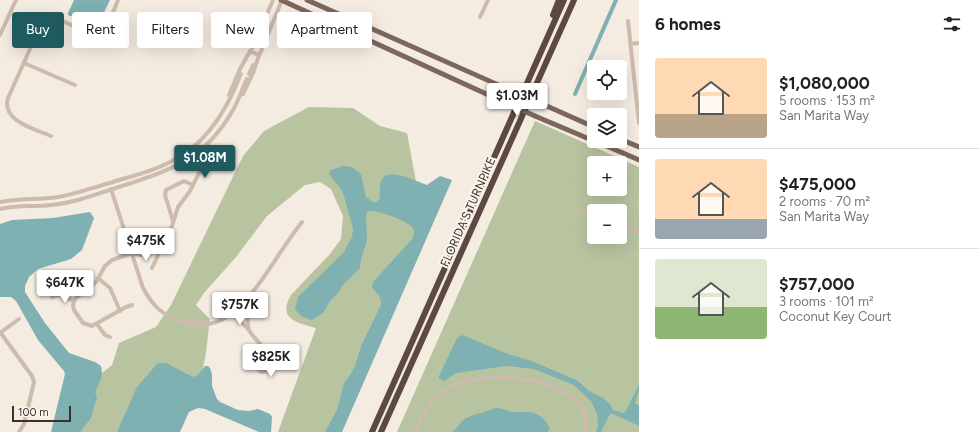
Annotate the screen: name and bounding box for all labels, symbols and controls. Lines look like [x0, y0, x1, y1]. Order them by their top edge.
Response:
chip: Buy [12, 12, 64, 48]
chip: Rent [72, 12, 129, 48]
chip: Filters [137, 12, 203, 48]
chip: New [211, 12, 269, 48]
chip: Apartment [277, 12, 372, 48]
icon: filters [941, 13, 963, 35]
text: 6 homes [655, 14, 721, 34]
map controls [587, 60, 627, 244]
button: locate [587, 60, 627, 100]
text: $1,080,000 [779, 73, 870, 93]
icon: home [687, 74, 735, 122]
pin: $1.03M [484, 83, 550, 117]
text: $1.03M [496, 88, 538, 103]
text: 5 rooms · 153 m² [779, 93, 875, 108]
button: layers [587, 108, 627, 148]
text: San Marita Way [779, 108, 869, 123]
pin: $1.08M [172, 145, 238, 179]
text: $1.08M [183, 150, 227, 165]
street label: FLORIDA'S TURNPIKE [438, 155, 498, 269]
button: + [587, 156, 627, 196]
text: $475,000 [779, 174, 856, 194]
icon: home [687, 175, 735, 223]
text: 2 rooms · 70 m² [779, 194, 870, 209]
button: − [587, 204, 627, 244]
text: San Marita Way [779, 209, 869, 224]
pin: $475K [118, 228, 174, 262]
text: $475K [127, 233, 165, 248]
pin: $647K [37, 270, 93, 304]
text: $757,000 [779, 274, 855, 294]
text: $647K [46, 275, 84, 290]
icon: home [687, 275, 735, 323]
pin: $757K [212, 292, 268, 326]
text: 3 rooms · 101 m² [779, 294, 874, 309]
text: $757K [221, 297, 259, 312]
text: Coconut Key Court [779, 309, 891, 324]
pin: $825K [243, 344, 299, 378]
text: $825K [252, 349, 290, 364]
scale bar [12, 404, 71, 423]
text: 100 m [18, 406, 49, 419]

